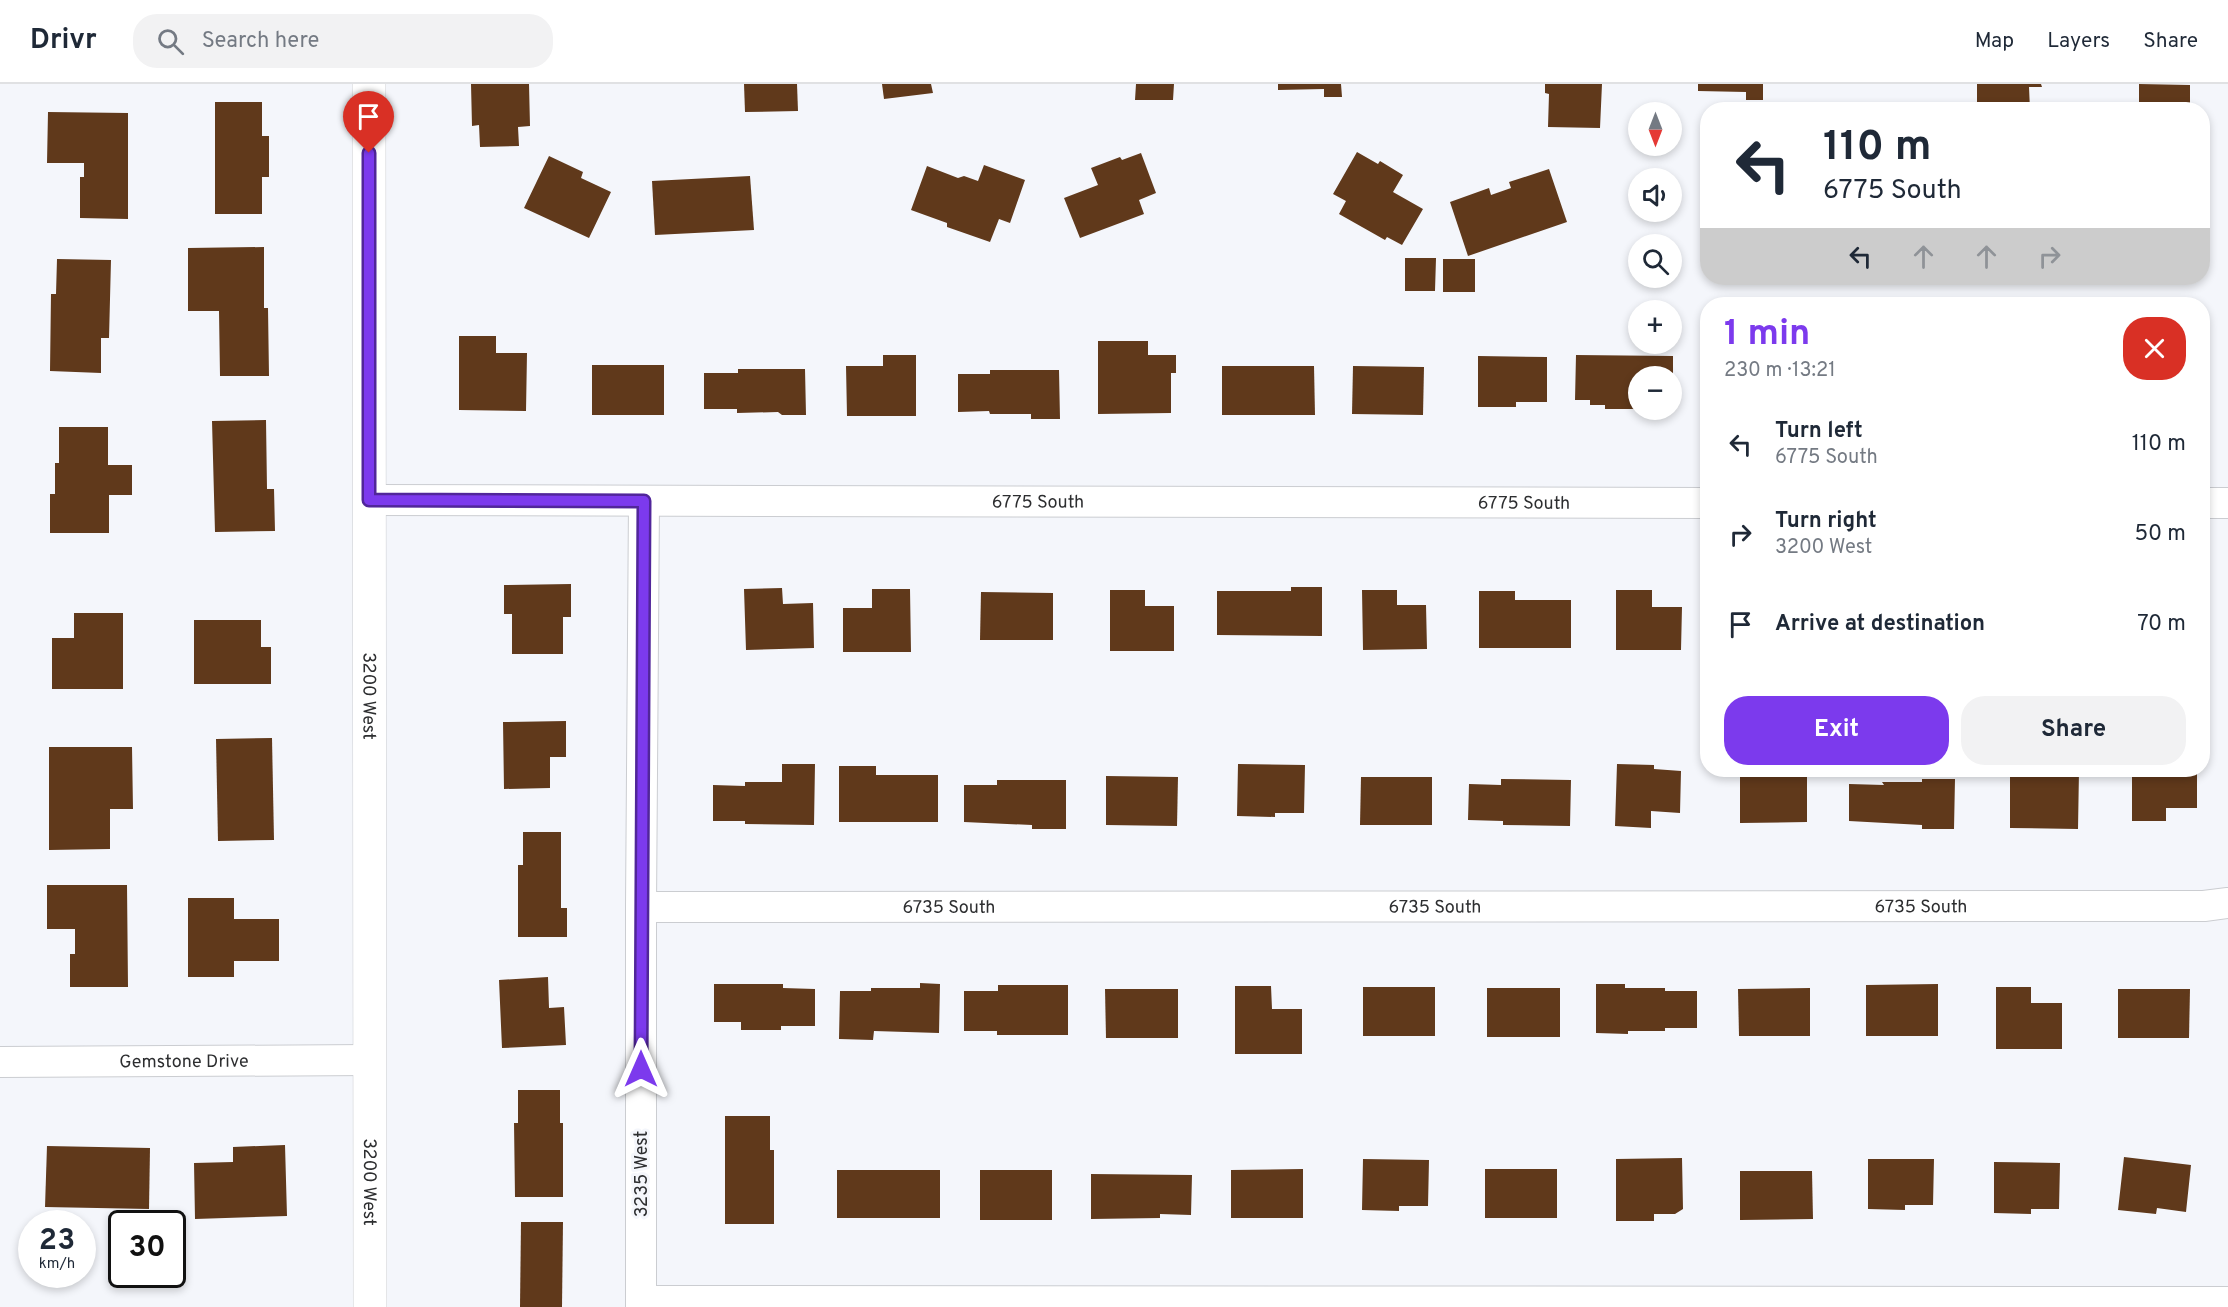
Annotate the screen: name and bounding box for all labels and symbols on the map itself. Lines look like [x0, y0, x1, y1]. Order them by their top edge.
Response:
pin [343, 91, 394, 153]
north arrow [1628, 102, 1682, 156]
street label: 6775 South [992, 491, 1084, 515]
street label: 6775 South [1478, 492, 1570, 516]
street label: 3200 West [356, 652, 380, 740]
street label: 6735 South [1388, 896, 1482, 920]
street label: 6735 South [1874, 896, 1968, 919]
street label: 6735 South [902, 897, 996, 920]
position arrow [609, 1037, 673, 1101]
street label: Gemstone Drive [119, 1051, 249, 1074]
street label: 3235 West [631, 1131, 654, 1217]
street label: 3200 West [357, 1138, 380, 1226]
speed limit sign: 30 [108, 1210, 186, 1288]

